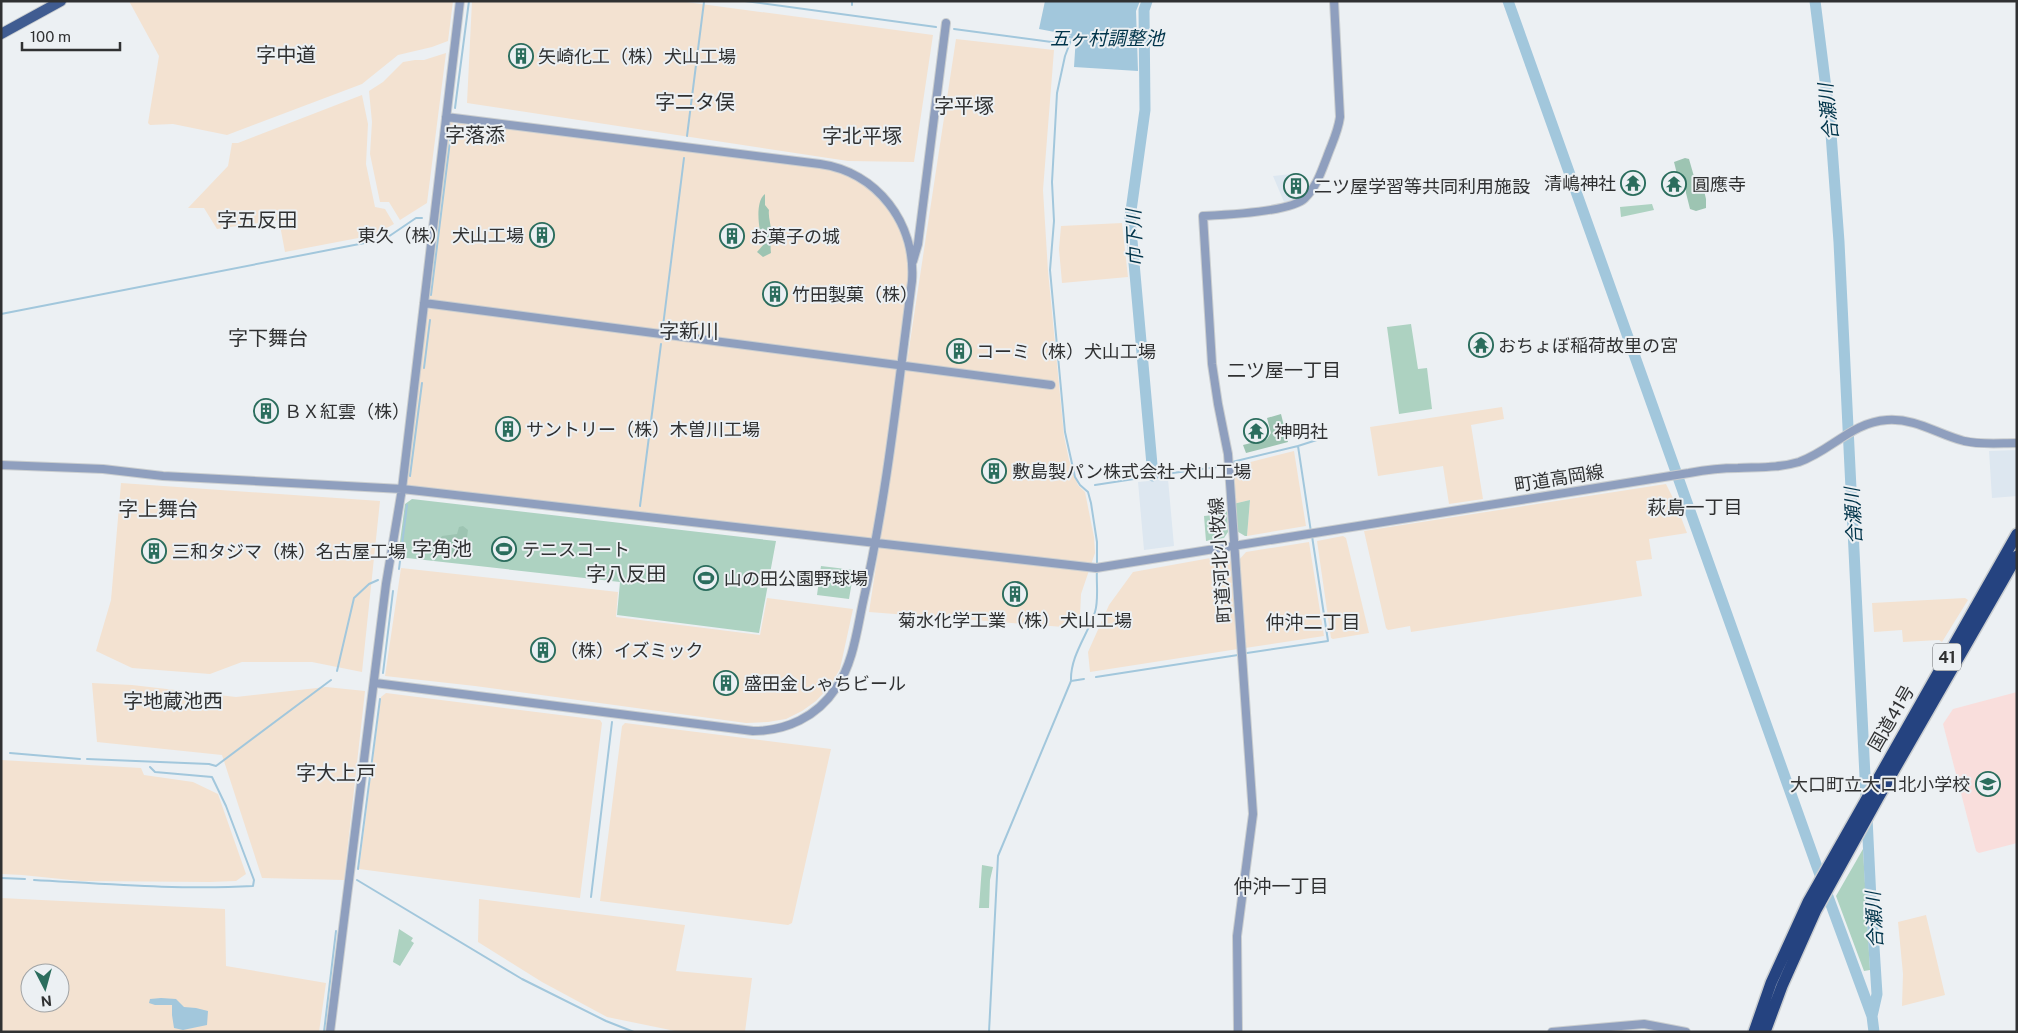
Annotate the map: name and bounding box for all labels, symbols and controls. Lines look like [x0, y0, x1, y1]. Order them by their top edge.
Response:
scale bar [22, 20, 120, 52]
water label: 五ヶ村調整池 [1050, 27, 1166, 49]
text: 100 m [30, 28, 71, 45]
district label: 字中道 [256, 43, 316, 67]
building icon: 矢崎化工（株）犬山工場 [508, 43, 534, 69]
place label: 矢崎化工（株）犬山工場 [538, 46, 736, 67]
water label: 合瀬川 [1814, 81, 1842, 142]
district label: 字二タ俣 [655, 90, 735, 114]
district label: 字平塚 [934, 94, 994, 118]
district label: 字落添 [445, 123, 505, 147]
district label: 字北平塚 [822, 124, 902, 148]
temple icon: 清嶋神社 [1620, 170, 1646, 196]
temple icon: 圓應寺 [1661, 171, 1687, 197]
building icon: 二ツ屋学習等共同利用施設 [1283, 173, 1309, 199]
place label: 清嶋神社 [1544, 173, 1616, 194]
place label: 圓應寺 [1692, 174, 1746, 195]
place label: 二ツ屋学習等共同利用施設 [1314, 176, 1530, 197]
water label: 巾下川 [1122, 207, 1146, 267]
district label: 字五反田 [217, 208, 297, 232]
building icon: 東久（株） 犬山工場 [529, 222, 555, 248]
building icon: お菓子の城 [719, 223, 745, 249]
place label: 東久（株） 犬山工場 [358, 225, 524, 246]
place label: お菓子の城 [750, 226, 840, 247]
building icon: 竹田製菓（株） [762, 281, 788, 307]
place label: 竹田製菓（株） [792, 284, 918, 305]
district label: 字新川 [659, 319, 719, 343]
district label: 字下舞台 [228, 326, 308, 350]
temple icon: おちょぼ稲荷故里の宮 [1468, 332, 1494, 358]
place label: おちょぼ稲荷故里の宮 [1498, 335, 1678, 356]
building icon: コーミ（株）犬山工場 [946, 338, 972, 364]
place label: コーミ（株）犬山工場 [976, 341, 1156, 362]
district label: 二ツ屋一丁目 [1227, 359, 1341, 381]
building icon: ＢＸ紅雲（株） [253, 398, 279, 424]
place label: ＢＸ紅雲（株） [284, 401, 410, 422]
building icon: サントリー（株）木曽川工場 [495, 416, 521, 442]
temple icon: 神明社 [1243, 418, 1269, 444]
place label: サントリー（株）木曽川工場 [526, 419, 760, 440]
place label: 神明社 [1274, 421, 1328, 442]
building icon: 敷島製パン株式会社 犬山工場 [981, 458, 1007, 484]
place label: 敷島製パン株式会社 犬山工場 [1012, 461, 1251, 482]
street label: 町道高岡線 [1513, 461, 1605, 495]
water label: 合瀬川 [1840, 485, 1865, 545]
street label: 町道河北小牧線 [1205, 496, 1235, 624]
district label: 萩島一丁目 [1647, 496, 1743, 518]
district label: 字上舞台 [118, 497, 198, 521]
sports icon: テニスコート [491, 536, 517, 562]
district label: 字角池 [412, 537, 472, 561]
building icon: 三和タジマ（株）名古屋工場 [141, 538, 167, 564]
place label: テニスコート [522, 539, 630, 560]
place label: 三和タジマ（株）名古屋工場 [172, 541, 406, 562]
district label: 字八反田 [586, 562, 666, 586]
sports icon: 山の田公園野球場 [693, 565, 719, 591]
place label: 山の田公園野球場 [724, 568, 868, 589]
building icon: 菊水化学工業（株）犬山工場 [1002, 581, 1028, 607]
place label: 菊水化学工業（株）犬山工場 [898, 610, 1132, 631]
district label: 仲沖二丁目 [1265, 611, 1361, 633]
building icon: （株）イズミック [530, 637, 556, 663]
place label: （株）イズミック [560, 640, 703, 661]
road number: 41 [1933, 644, 1961, 670]
building icon: 盛田金しゃちビール [713, 670, 739, 696]
place label: 盛田金しゃちビール [744, 673, 906, 694]
street label: 国道41号 [1864, 681, 1918, 755]
district label: 字地蔵池西 [123, 689, 223, 713]
district label: 字大上戸 [296, 761, 376, 785]
school or university icon: 大口町立大口北小学校 [1975, 771, 2001, 797]
place label: 大口町立大口北小学校 [1790, 774, 1970, 795]
district label: 仲沖一丁目 [1233, 875, 1329, 897]
water label: 合瀬川 [1861, 889, 1886, 949]
north arrow [20, 963, 70, 1013]
text: N [40, 992, 53, 1009]

